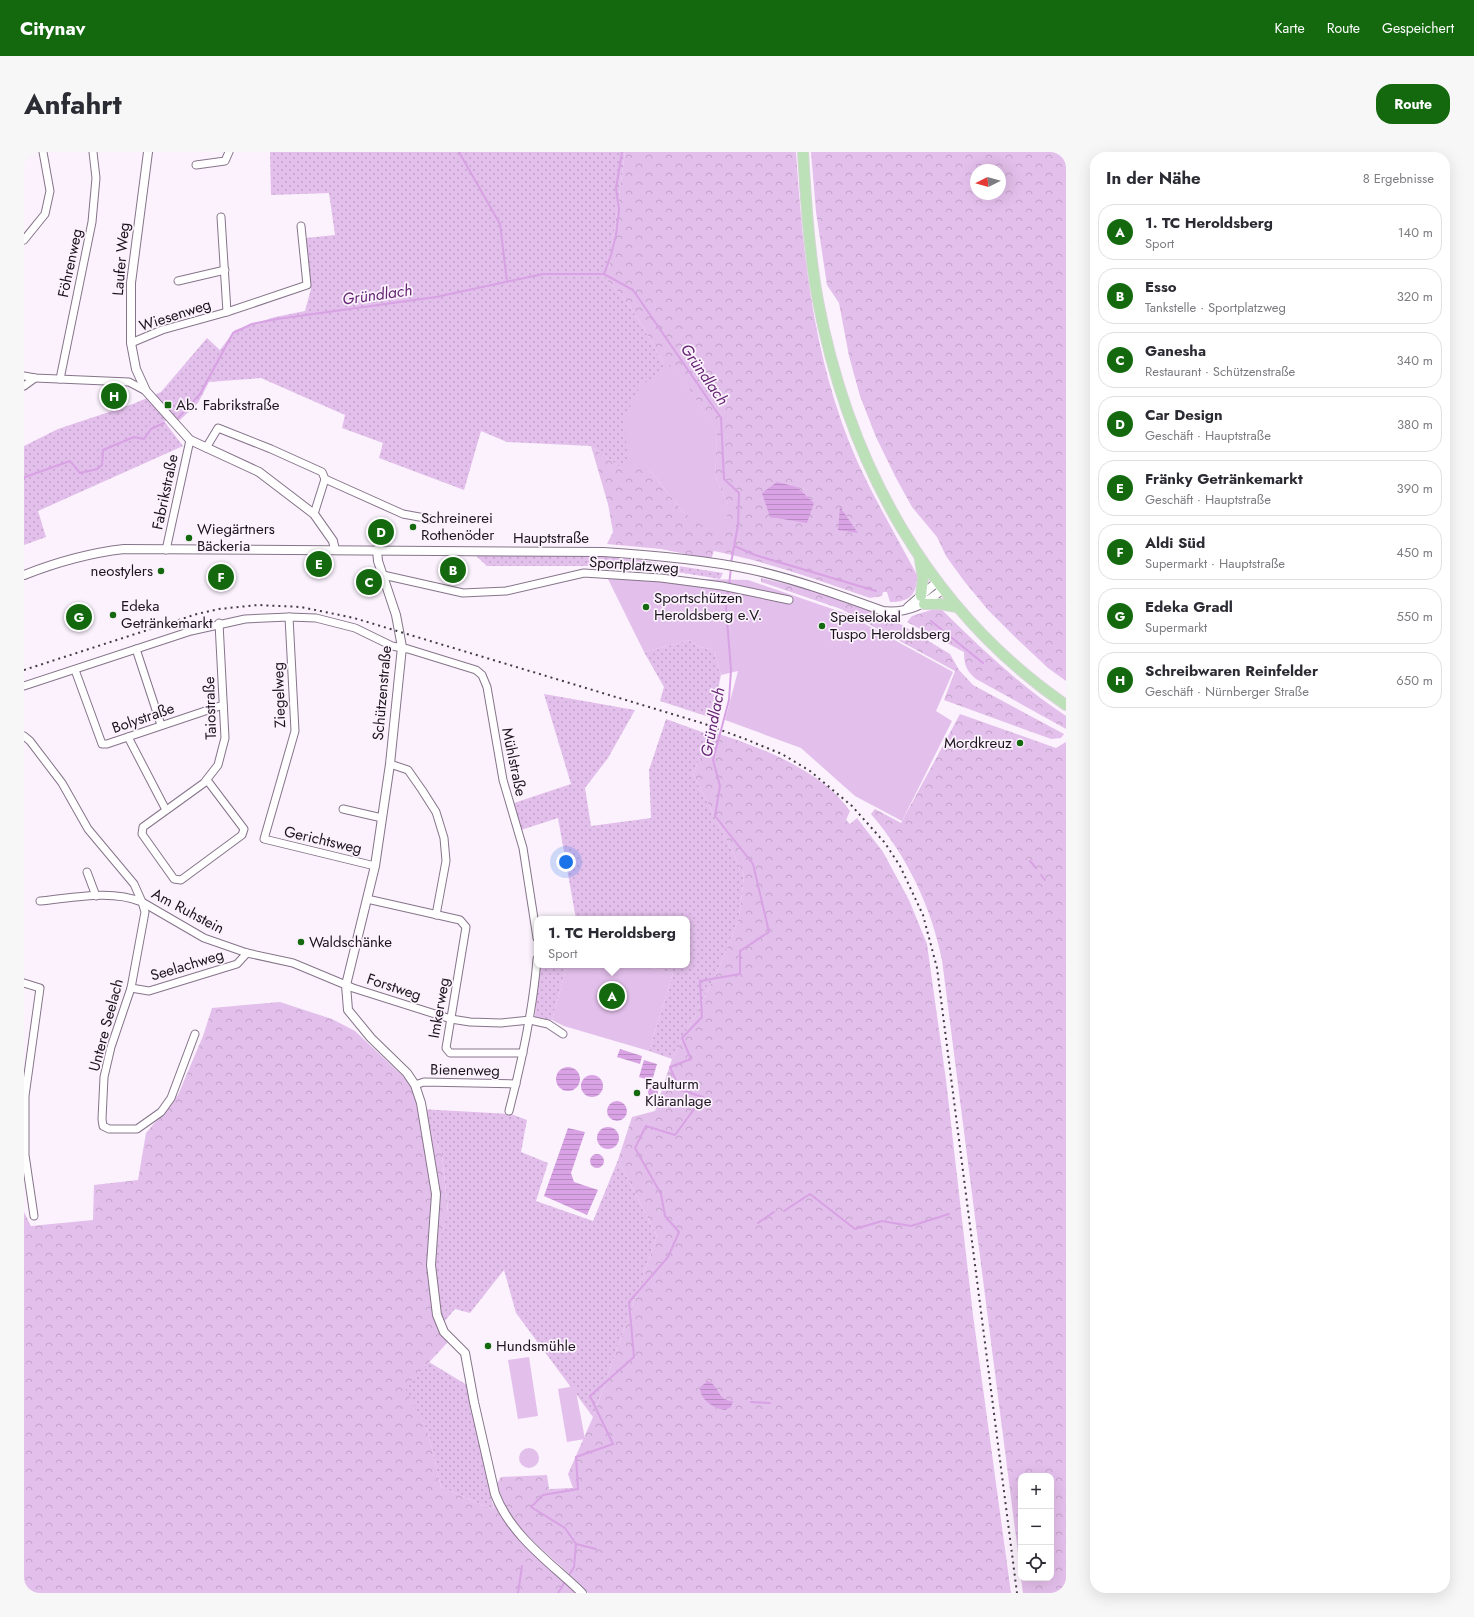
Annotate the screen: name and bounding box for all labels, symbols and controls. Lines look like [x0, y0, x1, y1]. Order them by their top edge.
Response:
text: Citynav [20, 15, 86, 42]
text: Karte [1275, 18, 1305, 38]
text: Route [1327, 18, 1360, 38]
text: Gespeichert [1382, 18, 1454, 38]
text: Anfahrt [24, 84, 122, 125]
button: Route [1376, 84, 1450, 124]
north arrow [970, 164, 1006, 200]
text: In der Nähe [1106, 166, 1201, 190]
text: 8 Ergebnisse [1363, 169, 1434, 188]
text: 1. TC Heroldsberg [1145, 212, 1273, 234]
street label: Laufer Weg [107, 221, 135, 297]
text: A [1115, 223, 1125, 242]
text: 140 m [1398, 223, 1433, 242]
street label: Föhrenweg [52, 227, 88, 299]
text: Sport [1145, 234, 1174, 253]
text: Esso [1145, 276, 1177, 298]
water label: Gründlach [341, 278, 414, 311]
text: B [1116, 287, 1124, 306]
text: 320 m [1397, 287, 1433, 306]
street label: Wiesenweg [136, 293, 214, 337]
text: Tankstelle · Sportplatzweg [1145, 298, 1286, 317]
water label: Gründlach [675, 339, 734, 410]
text: Ganesha [1145, 340, 1206, 362]
text: C [1115, 351, 1125, 370]
text: 340 m [1396, 351, 1433, 370]
text: Restaurant · Schützenstraße [1145, 362, 1295, 381]
pin: H [101, 381, 127, 411]
place label: Ab. Fabrikstraße [176, 394, 280, 416]
marker: Ab. Fabrikstraße [163, 400, 173, 410]
text: Car Design [1145, 404, 1223, 426]
text: D [1115, 415, 1125, 434]
text: 380 m [1397, 415, 1433, 434]
text: Geschäft · Hauptstraße [1145, 426, 1271, 445]
street label: Fabrikstraße [146, 452, 184, 532]
text: Fränky Getränkemarkt [1145, 468, 1303, 490]
text: E [1116, 479, 1124, 498]
text: 390 m [1397, 479, 1433, 498]
text: Geschäft · Hauptstraße [1145, 490, 1271, 509]
place label: Schreinerei Rothenöder [421, 507, 495, 546]
pin: D [368, 517, 394, 547]
place label: Wiegärtners Bäckeria [197, 518, 275, 557]
marker: Schreinerei Rothenöder [408, 522, 418, 532]
street label: Hauptstraße [513, 527, 589, 549]
text: Aldi Süd [1145, 532, 1205, 554]
marker: Wiegärtners Bäckeria [184, 533, 194, 543]
text: F [1116, 543, 1124, 562]
text: 450 m [1396, 543, 1433, 562]
pin: E [306, 549, 332, 579]
street label: Sportplatzweg [588, 551, 680, 579]
text: Supermarkt · Hauptstraße [1145, 554, 1285, 573]
pin: B [440, 555, 466, 585]
place label: neostylers [91, 560, 153, 582]
pin: F [208, 562, 234, 592]
marker: neostylers [156, 566, 166, 576]
pin: C [356, 567, 382, 597]
place label: Sportschützen Heroldsberg e.V. [654, 587, 762, 626]
place label: Edeka Getränkemarkt [121, 595, 213, 634]
text: Edeka Gradl [1145, 596, 1233, 618]
pin: G [66, 602, 92, 632]
marker: Sportschützen Heroldsberg e.V. [641, 602, 651, 612]
place label: Speiselokal Tuspo Heroldsberg [830, 606, 950, 645]
text: G [1115, 607, 1125, 626]
text: 550 m [1396, 607, 1433, 626]
marker: Edeka Getränkemarkt [108, 610, 118, 620]
text: Supermarkt [1145, 618, 1207, 637]
marker: Speiselokal Tuspo Heroldsberg [817, 621, 827, 631]
street label: Schützenstraße [367, 644, 397, 741]
text: Schreibwaren Reinfelder [1145, 660, 1318, 682]
street label: Ziegelweg [267, 662, 291, 728]
text: H [1115, 671, 1125, 690]
text: 650 m [1396, 671, 1433, 690]
street label: Taiostraße [198, 676, 222, 740]
text: Geschäft · Nürnberger Straße [1145, 682, 1309, 701]
water label: Gründlach [694, 685, 731, 759]
street label: Bolystraße [109, 697, 177, 739]
street label: Mühlstraße [496, 726, 532, 799]
place label: Mordkreuz [944, 732, 1012, 754]
marker: Mordkreuz [1015, 738, 1025, 748]
street label: Gerichtsweg [282, 820, 364, 860]
your location [556, 852, 576, 872]
street label: Am Ruhstein [148, 883, 228, 939]
popup [534, 916, 690, 968]
text: 1. TC Heroldsberg [548, 922, 676, 944]
place label: Waldschänke [309, 931, 392, 953]
marker: Waldschänke [296, 937, 306, 947]
street label: Seelachweg [148, 943, 226, 987]
text: Sport [548, 944, 577, 963]
street label: Forstweg [364, 968, 424, 1006]
street label: Untere Seelach [83, 976, 129, 1074]
street label: Imkerweg [423, 976, 455, 1040]
pin: A [599, 981, 625, 1011]
street label: Bienenweg [430, 1058, 500, 1082]
place label: Faulturm Kläranlage [645, 1073, 712, 1112]
marker: Faulturm Kläranlage [632, 1088, 642, 1098]
place label: Hundsmühle [496, 1335, 576, 1357]
marker: Hundsmühle [483, 1341, 493, 1351]
map controls [1018, 1473, 1054, 1581]
button: + [1018, 1473, 1054, 1509]
button: − [1018, 1509, 1054, 1545]
button: locate [1018, 1545, 1054, 1581]

